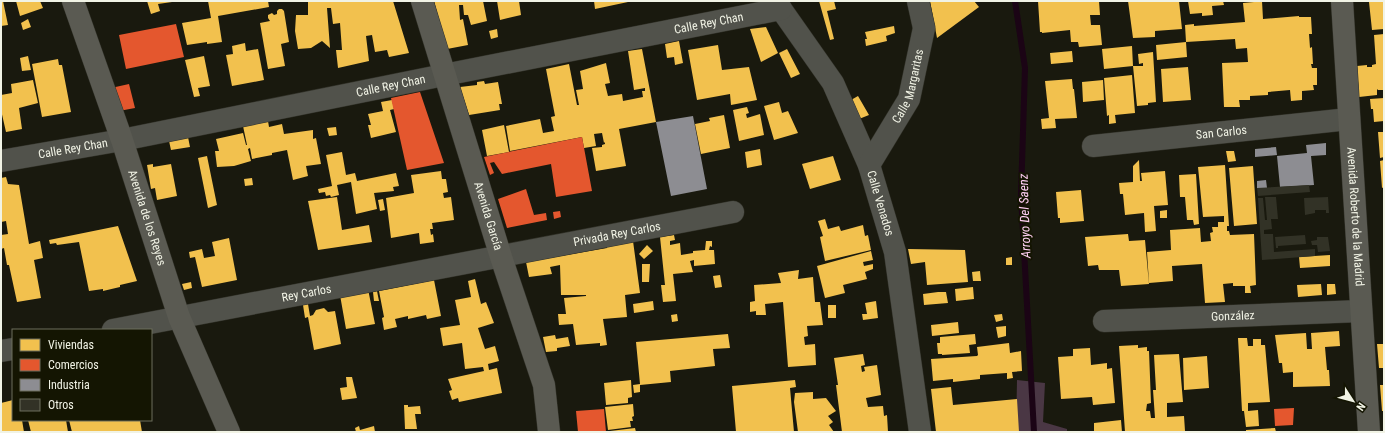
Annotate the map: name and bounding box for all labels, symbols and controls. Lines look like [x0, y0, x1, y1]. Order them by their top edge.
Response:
street label: Calle Rey Chan [673, 9, 745, 37]
street label: Calle Margaritas [889, 48, 926, 126]
street label: Calle Rey Chan [355, 72, 427, 100]
street label: San Carlos [1195, 123, 1247, 142]
street label: Calle Rey Chan [37, 136, 109, 161]
street label: Avenida Roberto de la Madrid [1344, 147, 1367, 287]
street label: Avenida de los Reyes [125, 168, 169, 267]
street label: Calle Venados [864, 169, 897, 238]
water label: Arroyo Del Saenz [1016, 173, 1034, 260]
street label: Avenida García [471, 180, 506, 252]
street label: Privada Rey Carlos [572, 219, 662, 249]
street label: Rey Carlos [281, 282, 332, 305]
street label: González [1211, 308, 1255, 324]
legend [12, 329, 152, 421]
text: Viviendas [48, 338, 94, 352]
text: Comercios [48, 358, 99, 372]
text: Industria [48, 378, 90, 392]
north arrow [1333, 381, 1373, 421]
text: Otros [48, 398, 74, 412]
text: N [1353, 400, 1368, 413]

